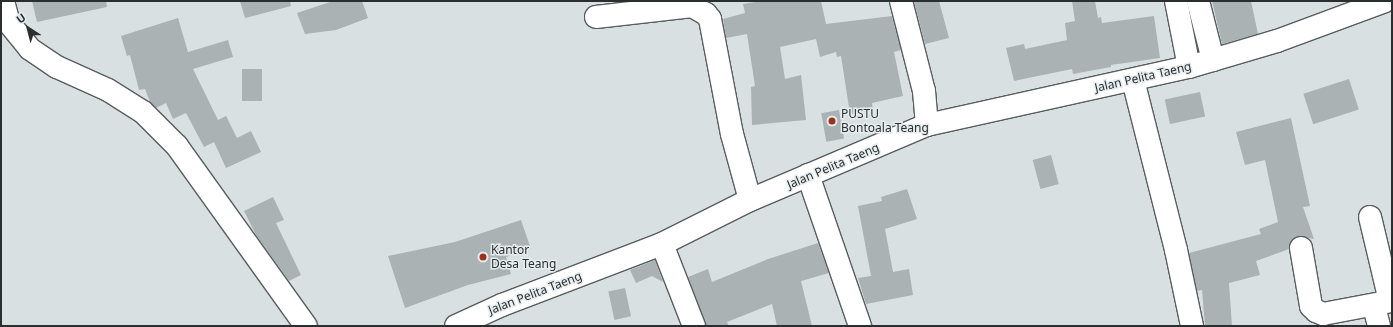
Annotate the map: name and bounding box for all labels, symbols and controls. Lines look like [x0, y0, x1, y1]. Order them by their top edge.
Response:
north arrow [8, 8, 48, 48]
text: U [13, 9, 28, 26]
street label: Jalan Pelita Taeng [1093, 59, 1193, 95]
place label: PUSTU Bontoala Teang [841, 107, 929, 135]
marker: PUSTU Bontoala Teang [826, 115, 838, 127]
street label: Jalan Pelita Taeng [785, 140, 881, 192]
place label: Kantor Desa Teang [491, 243, 556, 271]
marker: Kantor Desa Teang [478, 252, 488, 262]
street label: Jalan Pelita Taeng [486, 269, 584, 317]

